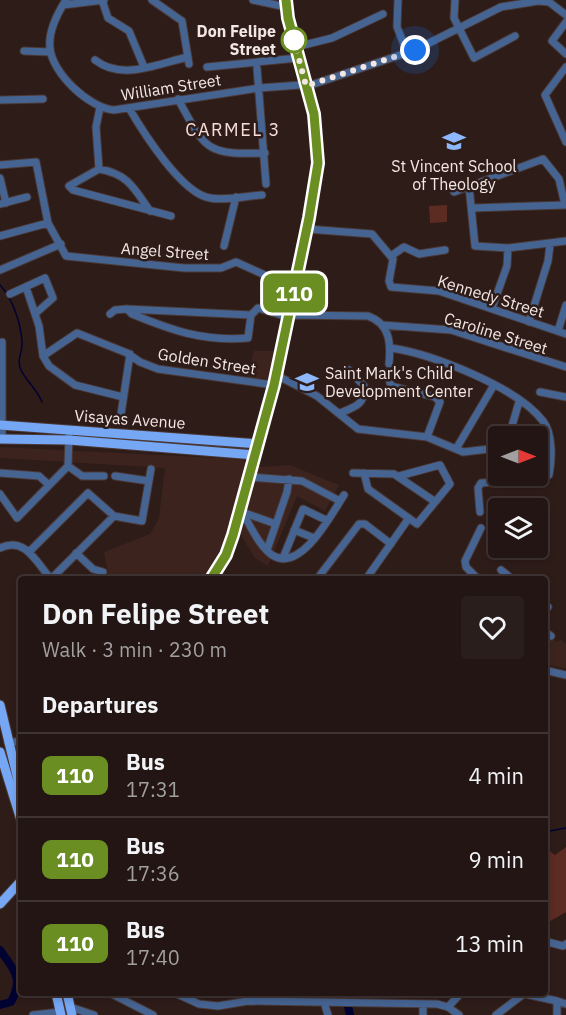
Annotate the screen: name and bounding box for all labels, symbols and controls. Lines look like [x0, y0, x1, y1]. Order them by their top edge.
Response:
place label: Don Felipe Street [197, 21, 276, 59]
marker: Don Felipe Street [281, 27, 307, 53]
your location [400, 35, 430, 65]
street label: William Street [120, 69, 222, 105]
district label: CARMEL 3 [185, 118, 281, 141]
school or university icon: St Vincent School of Theology [441, 128, 467, 154]
place label: St Vincent School of Theology [391, 156, 517, 194]
street label: Angel Street [120, 238, 210, 264]
street label: Kennedy Street [435, 270, 547, 322]
line badge: 110 [260, 274, 328, 312]
text: 110 [275, 279, 313, 307]
street label: Caroline Street [442, 308, 550, 358]
street label: Golden Street [156, 343, 258, 379]
place label: Saint Mark's Child Development Center [325, 363, 473, 401]
school or university icon: Saint Mark's Child Development Center [294, 369, 320, 395]
street label: Visayas Avenue [74, 405, 186, 433]
north arrow [488, 426, 548, 486]
map controls [488, 426, 548, 558]
button: layers [488, 498, 548, 558]
text: Don Felipe Street [42, 595, 269, 632]
button: heart [461, 596, 524, 659]
text: Walk · 3 min · 230 m [42, 636, 227, 663]
text: Departures [42, 690, 158, 719]
text: Bus [126, 747, 165, 776]
text: 110 [56, 761, 94, 789]
text: 4 min [468, 761, 524, 790]
text: 17:31 [126, 776, 180, 803]
text: Bus [126, 831, 165, 860]
text: 110 [56, 845, 94, 873]
text: 9 min [468, 845, 524, 874]
text: 17:36 [126, 860, 180, 887]
text: Bus [126, 915, 165, 944]
text: 110 [56, 929, 94, 957]
text: 13 min [455, 929, 524, 958]
text: 17:40 [126, 944, 180, 971]

